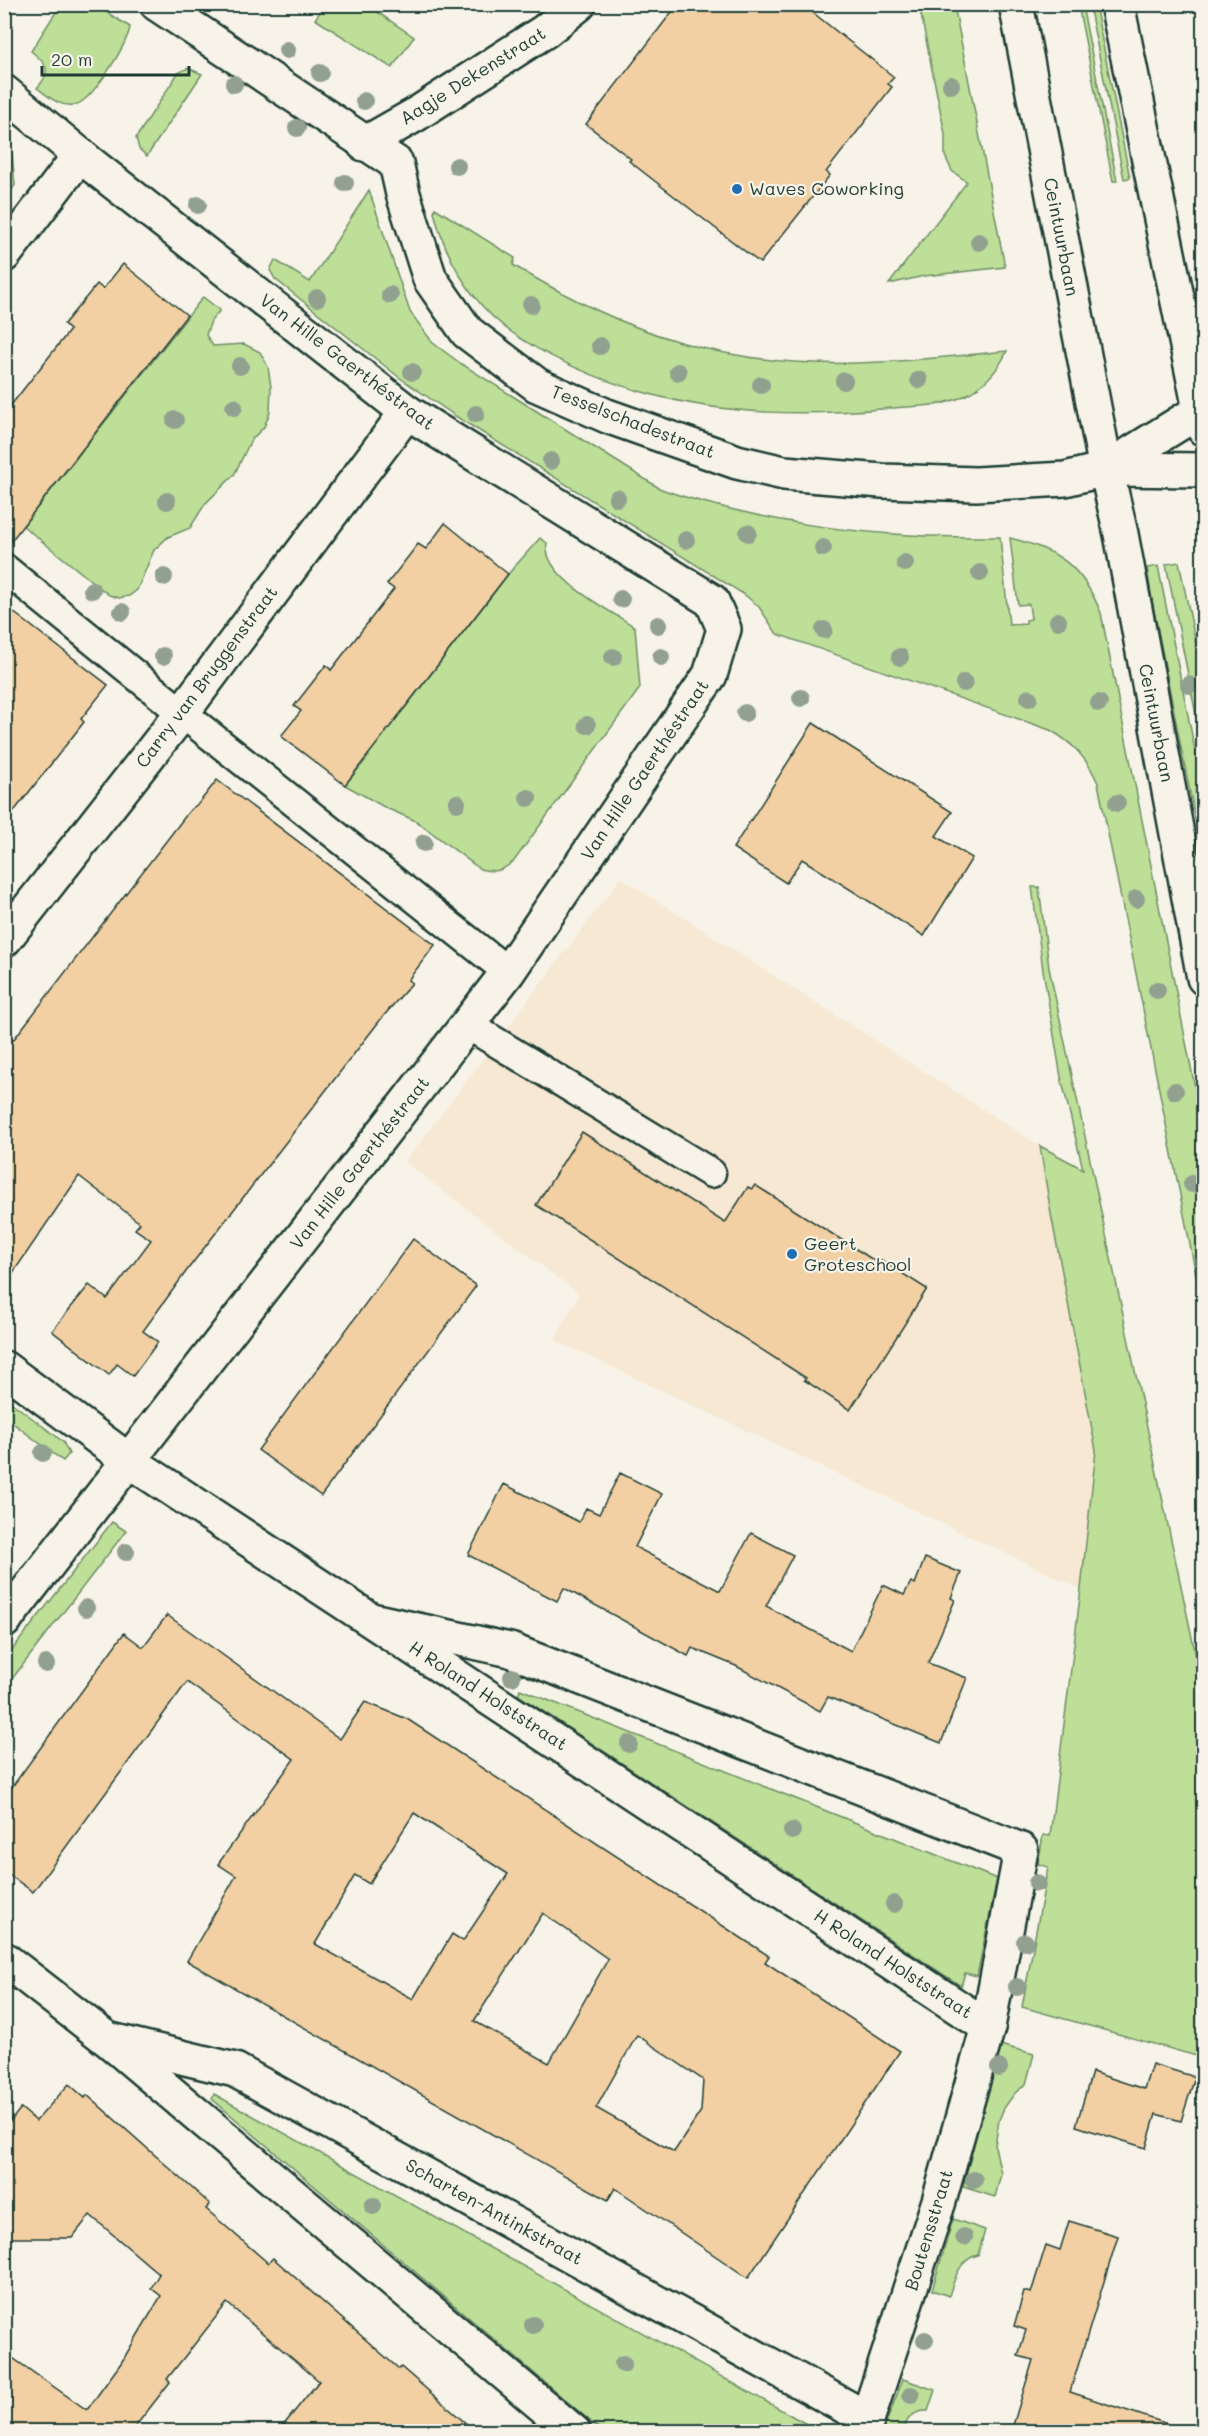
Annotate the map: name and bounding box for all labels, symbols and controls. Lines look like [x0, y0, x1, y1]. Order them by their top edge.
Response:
street label: Aagje Dekenstraat [395, 21, 550, 130]
scale bar [42, 39, 189, 77]
text: 20 m [51, 47, 92, 71]
place label: Waves Coworking [749, 176, 904, 200]
street label: Ceintuurbaan [1039, 176, 1085, 298]
marker: Waves Coworking [730, 182, 744, 196]
street label: Van Hille Gaerthéstraat [255, 287, 440, 435]
street label: Tesselschadestraat [548, 379, 719, 463]
street label: Carry van Bruggenstraat [130, 581, 283, 772]
street label: Ceintuurbaan [1134, 662, 1180, 784]
street label: Van Hille Gaerthéstraat [575, 674, 714, 865]
street label: Van Hille Gaerthéstraat [284, 1071, 434, 1254]
place label: Geert Groteschool [804, 1231, 911, 1276]
marker: Geert Groteschool [785, 1247, 799, 1261]
street label: H Roland Holststraat [405, 1635, 572, 1755]
street label: H Roland Holststraat [810, 1903, 977, 2023]
street label: Scharten-Antinkstraat [402, 2152, 587, 2270]
street label: Boutensstraat [898, 2166, 958, 2293]

